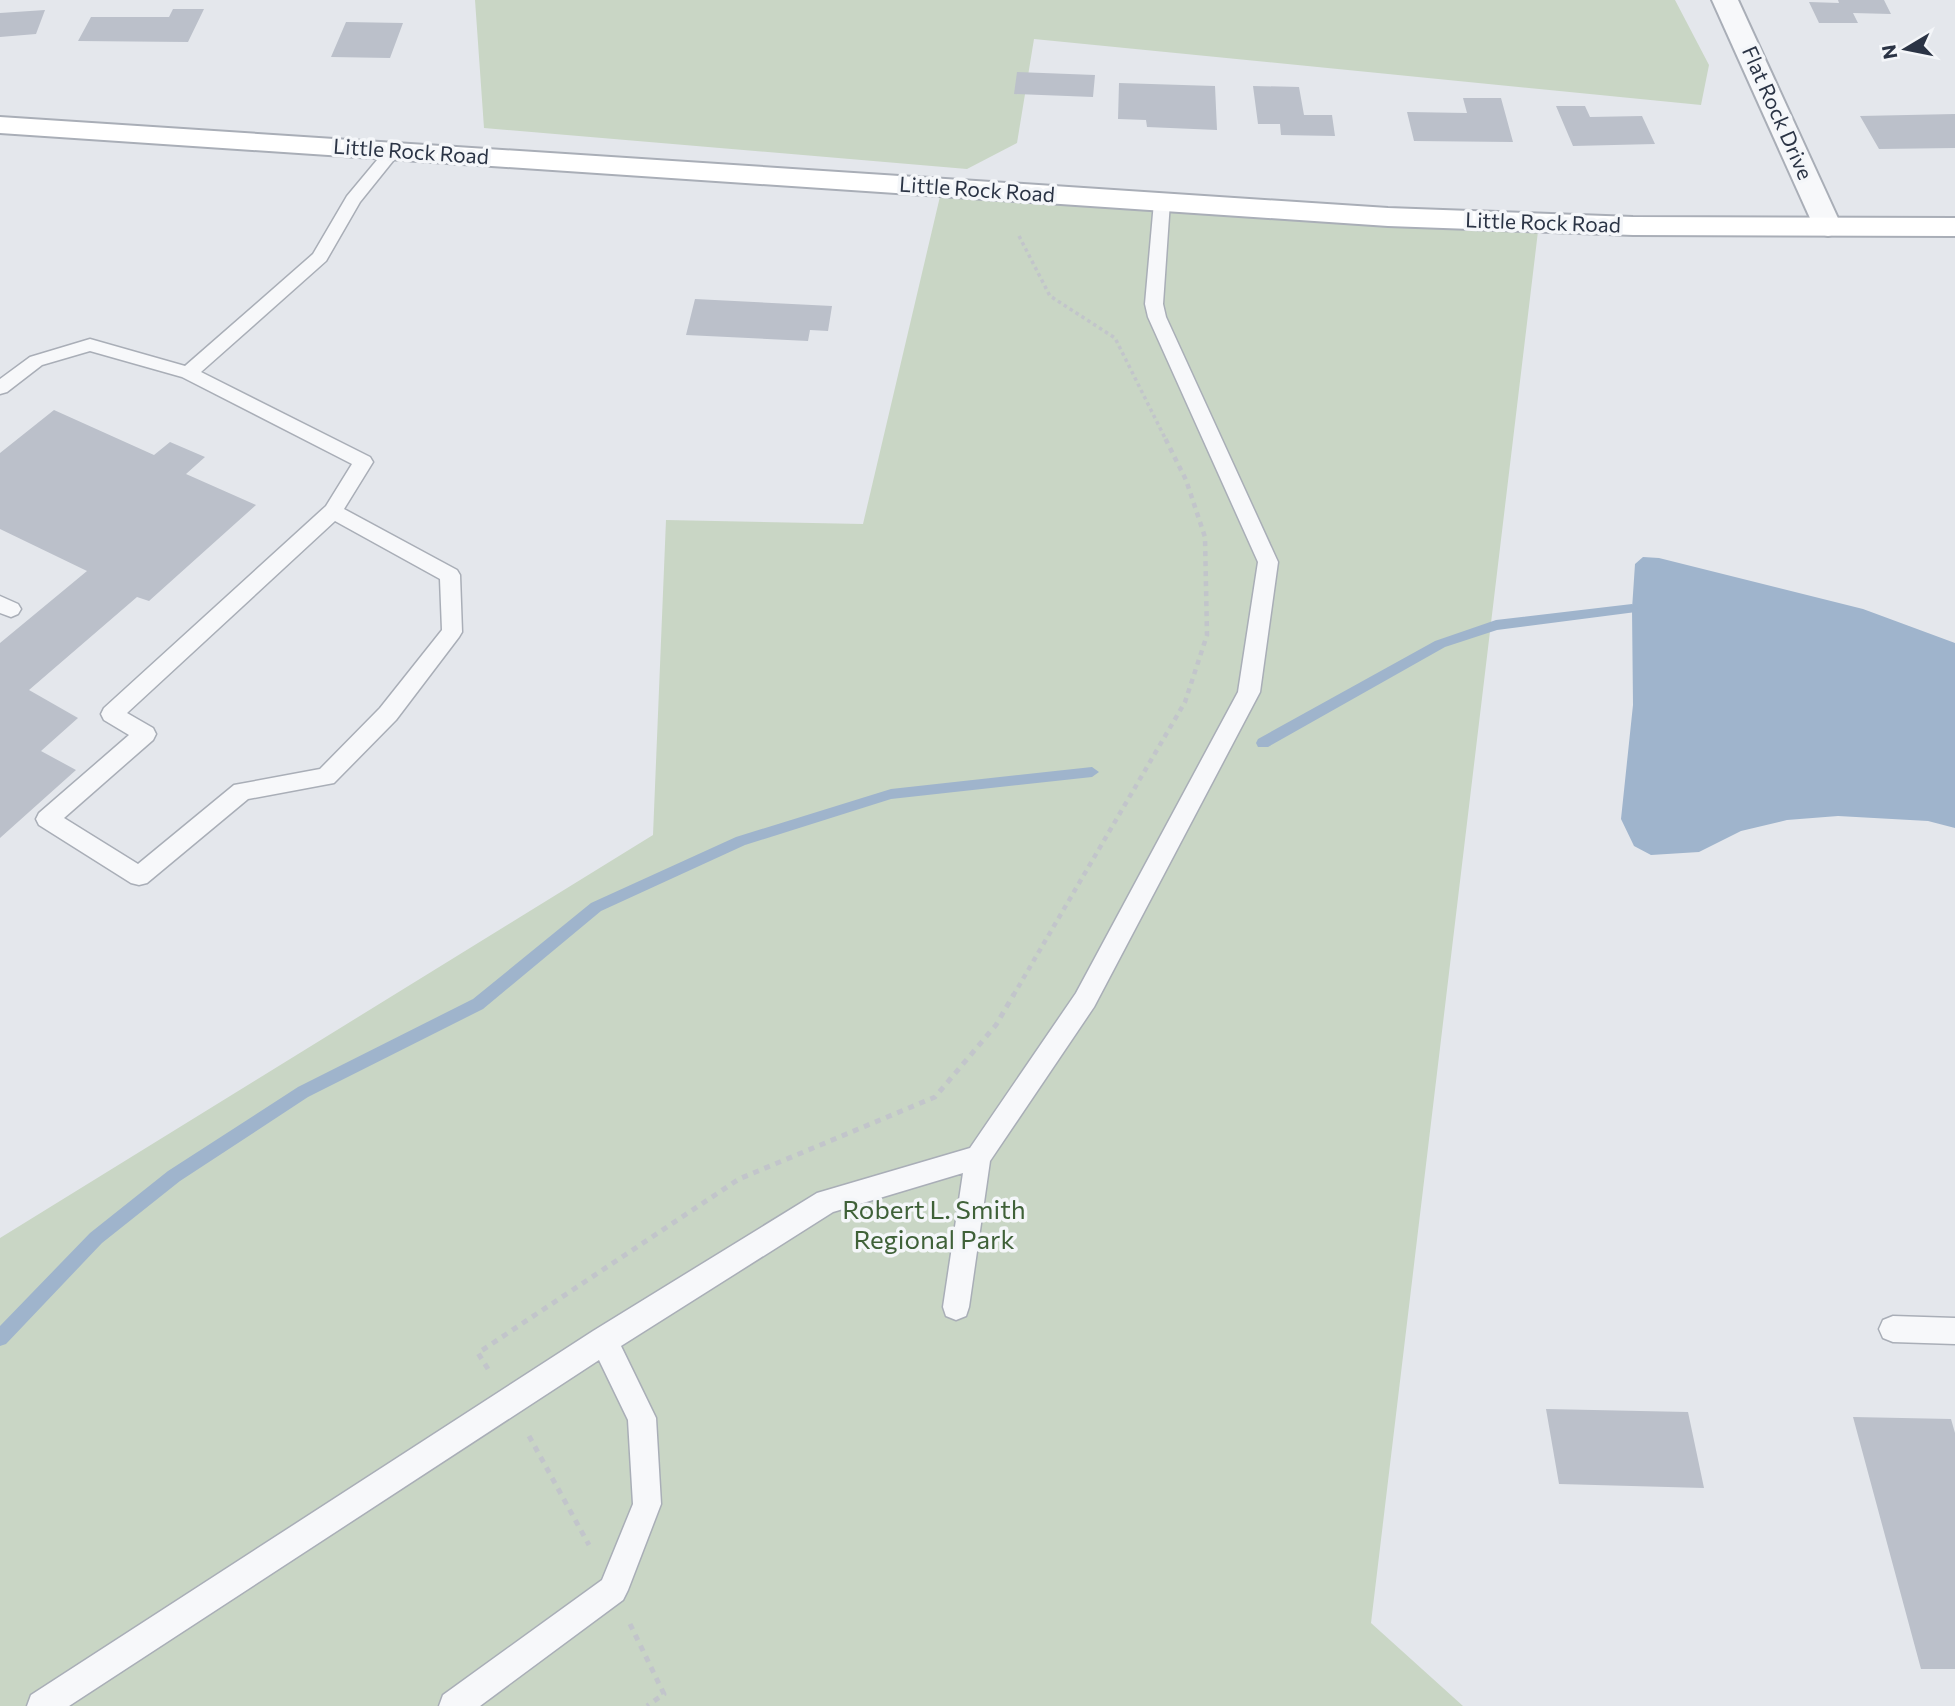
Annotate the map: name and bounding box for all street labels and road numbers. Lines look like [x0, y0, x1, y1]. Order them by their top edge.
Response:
street label: Flat Rock Drive [1738, 42, 1819, 183]
street label: Little Rock Road [333, 133, 490, 168]
street label: Little Rock Road [899, 171, 1056, 206]
street label: Little Rock Road [1465, 206, 1621, 237]

